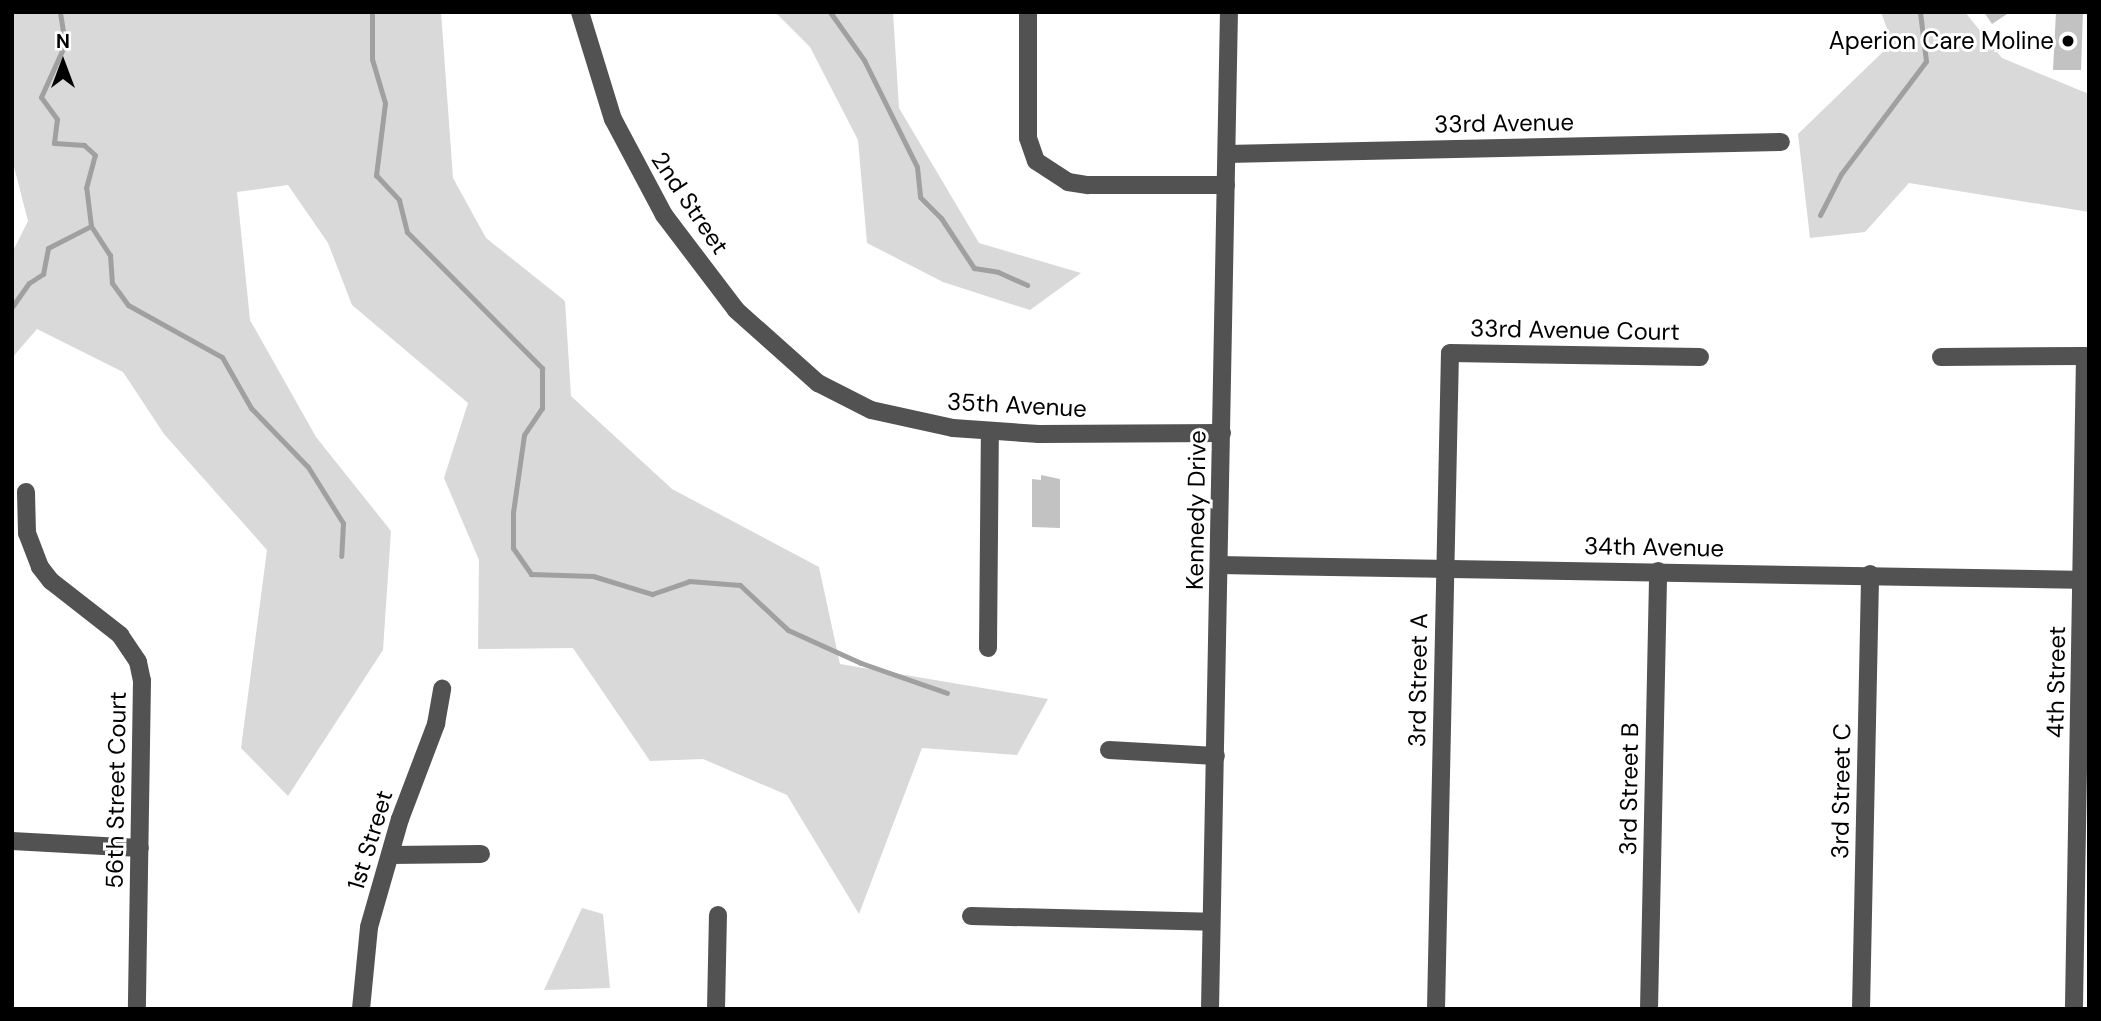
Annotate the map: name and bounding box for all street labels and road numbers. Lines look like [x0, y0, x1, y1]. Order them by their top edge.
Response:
street label: 33rd Avenue [1434, 107, 1574, 139]
street label: 2nd Street [645, 146, 735, 260]
street label: 33rd Avenue Court [1470, 314, 1680, 346]
street label: 35th Avenue [946, 387, 1088, 423]
street label: Kennedy Drive [1180, 430, 1212, 590]
street label: 34th Avenue [1584, 531, 1724, 563]
street label: 3rd Street A [1402, 613, 1434, 747]
street label: 4th Street [2041, 626, 2071, 738]
street label: 56th Street Court [100, 691, 132, 889]
street label: 3rd Street B [1613, 722, 1645, 856]
street label: 3rd Street C [1825, 723, 1857, 859]
street label: 1st Street [341, 787, 399, 893]

